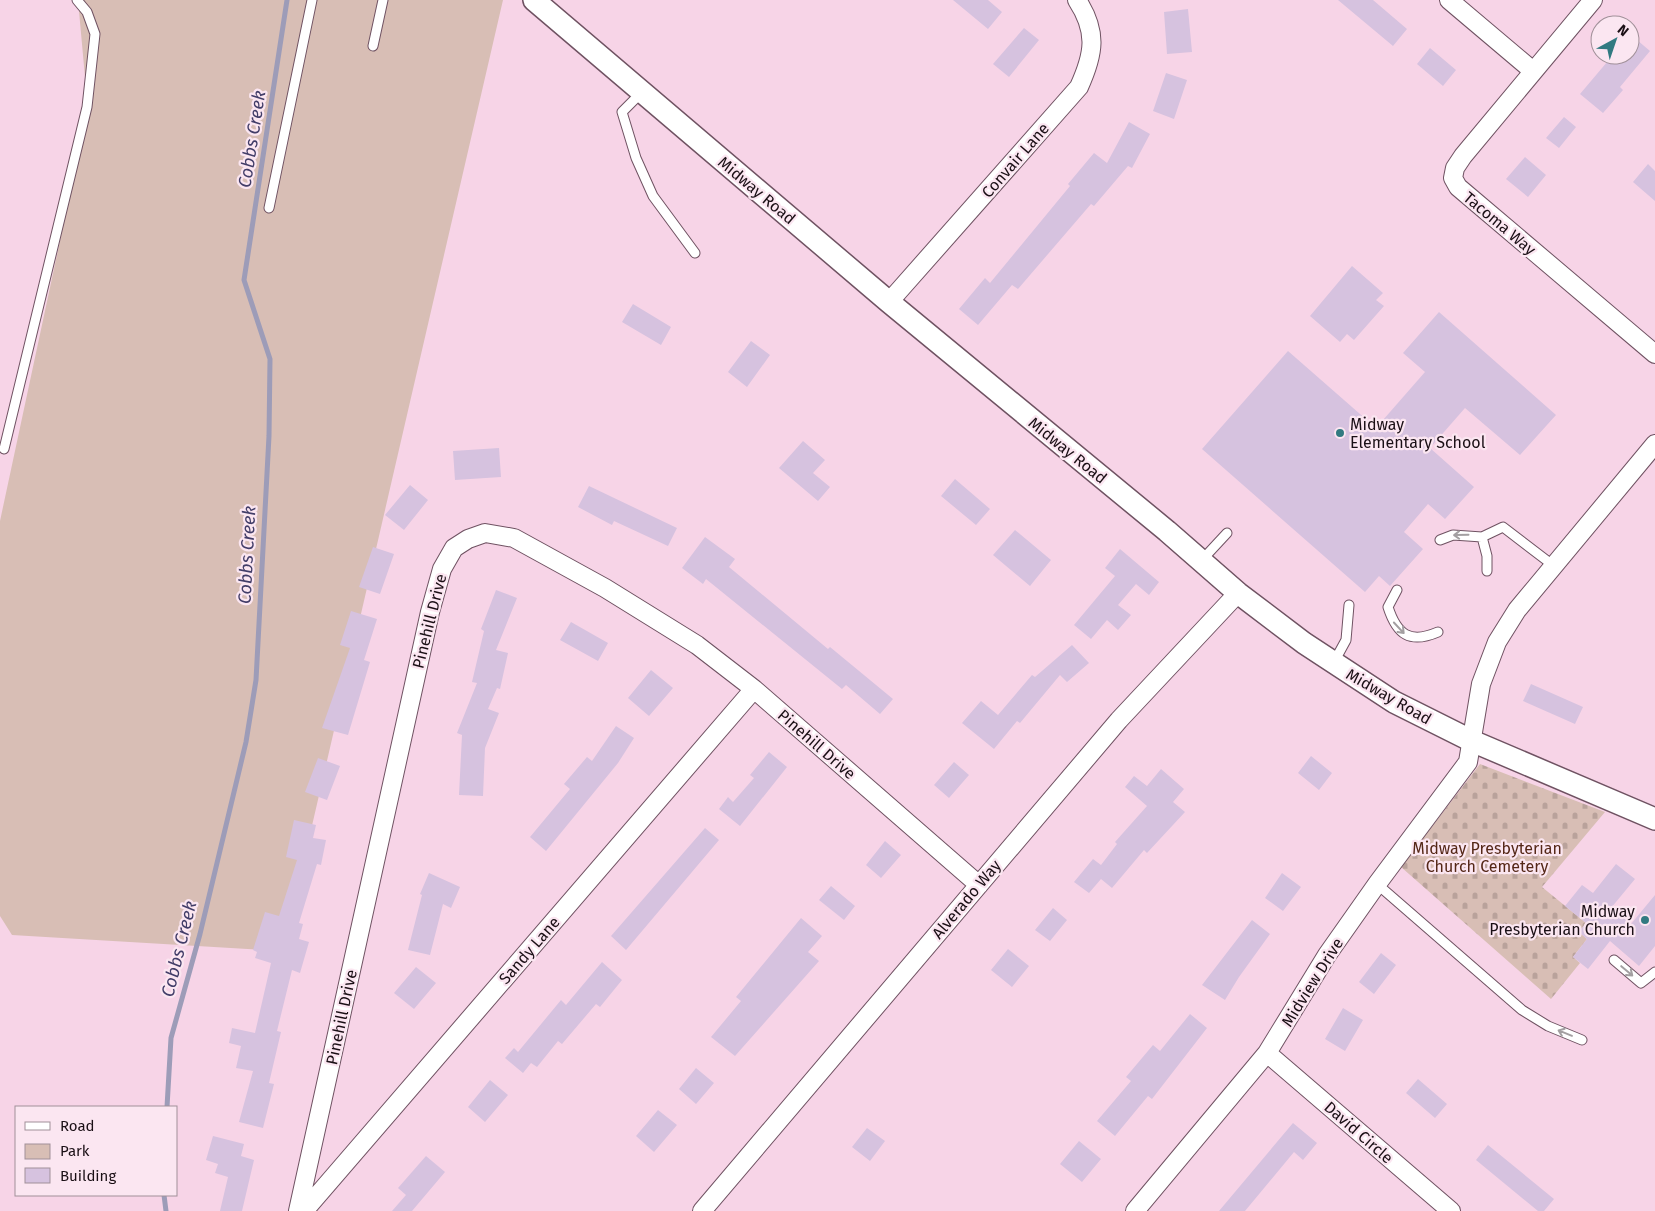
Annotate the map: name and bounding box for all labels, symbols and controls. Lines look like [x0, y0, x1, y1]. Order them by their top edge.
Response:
north arrow [1590, 15, 1640, 65]
text: N [1614, 21, 1632, 40]
water label: Cobbs Creek [233, 89, 271, 189]
street label: Convair Lane [978, 119, 1053, 202]
street label: Midway Road [714, 152, 799, 228]
street label: Tacoma Way [1460, 188, 1540, 259]
street label: Midway Road [1025, 413, 1111, 488]
place label: Midway Elementary School [1350, 415, 1486, 452]
marker: Midway Elementary School [1334, 427, 1346, 439]
water label: Cobbs Creek [233, 505, 261, 605]
one-way arrow [1453, 530, 1470, 540]
street label: Pinehill Drive [409, 572, 450, 670]
one-way arrow [1393, 621, 1405, 634]
street label: Midway Road [1343, 664, 1435, 728]
street label: Pinehill Drive [774, 705, 859, 783]
park label: Midway Presbyterian Church Cemetery [1412, 839, 1562, 876]
street label: Alverado Way [928, 856, 1005, 942]
water label: Cobbs Creek [156, 899, 202, 999]
place label: Midway Presbyterian Church [1489, 902, 1635, 939]
street label: Sandy Lane [495, 913, 564, 988]
marker: Midway Presbyterian Church [1639, 914, 1651, 926]
street label: Midview Drive [1278, 934, 1347, 1030]
one-way arrow [1621, 965, 1634, 977]
street label: Pinehill Drive [322, 968, 361, 1066]
one-way arrow [1558, 1028, 1573, 1037]
street label: David Circle [1320, 1097, 1397, 1167]
legend [15, 1106, 178, 1196]
text: Road [60, 1117, 95, 1135]
text: Park [60, 1142, 90, 1160]
text: Building [60, 1167, 116, 1185]

